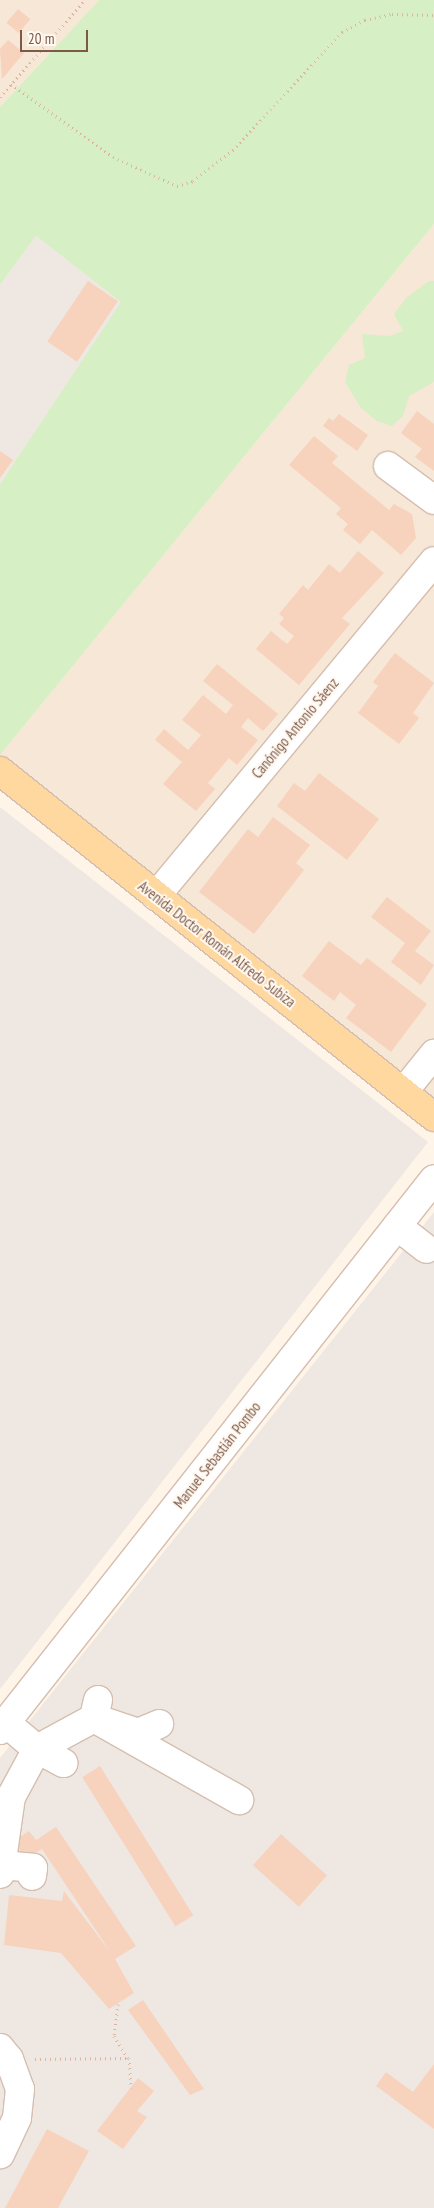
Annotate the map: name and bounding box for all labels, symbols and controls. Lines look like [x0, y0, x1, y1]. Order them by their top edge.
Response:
scale bar [22, 20, 90, 52]
text: 20 m [28, 29, 54, 48]
street label: Canónigo Antonio Sáenz [248, 674, 342, 782]
street label: Avenida Doctor Román Alfredo Subiza [135, 877, 299, 1011]
street label: Manuel Sebastián Pombo [170, 1398, 264, 1512]

